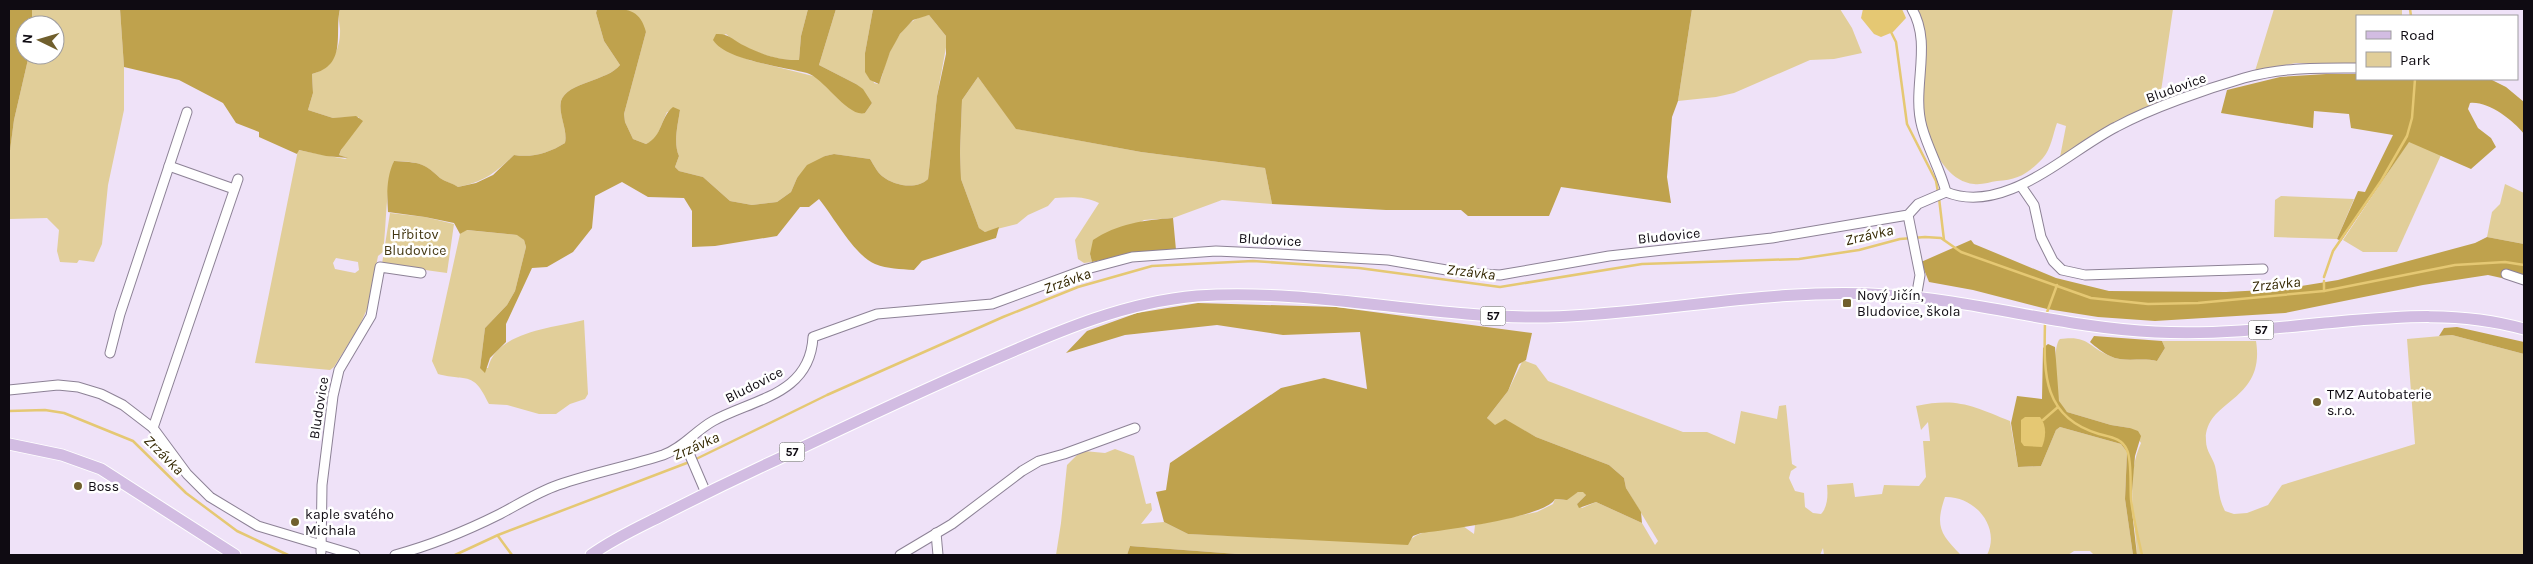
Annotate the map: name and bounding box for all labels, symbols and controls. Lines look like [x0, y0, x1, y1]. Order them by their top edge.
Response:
north arrow [15, 15, 65, 65]
legend [2356, 15, 2518, 80]
text: Road [2400, 26, 2435, 44]
text: N [19, 33, 36, 45]
text: Park [2400, 51, 2430, 69]
street label: Bludovice [2144, 69, 2208, 107]
water label: Zrzávka [1843, 221, 1895, 249]
street label: Bludovice [1637, 224, 1701, 248]
park label: Hřbitov Bludovice [384, 226, 446, 259]
street label: Bludovice [1238, 230, 1302, 250]
water label: Zrzávka [1446, 260, 1496, 284]
water label: Zrzávka [1041, 264, 1093, 298]
water label: Zrzávka [2251, 272, 2301, 296]
place label: Nový Jičín, Bludovice, škola [1857, 287, 1960, 320]
marker: Nový Jičín, Bludovice, škola [1841, 297, 1853, 309]
road number: 57 [1480, 306, 1506, 326]
road number: 57 [2248, 320, 2274, 340]
street label: Bludovice [722, 363, 786, 407]
street label: Bludovice [306, 376, 332, 440]
place label: TMZ Autobaterie s.r.o. [2327, 386, 2432, 419]
marker: TMZ Autobaterie s.r.o. [2311, 396, 2323, 408]
water label: Zrzávka [670, 428, 722, 464]
water label: Zrzávka [140, 431, 188, 479]
road number: 57 [780, 442, 804, 462]
place label: Boss [88, 478, 119, 495]
marker: Boss [72, 480, 84, 492]
place label: kaple svatého Michala [305, 506, 394, 539]
marker: kaple svatého Michala [289, 516, 301, 528]

